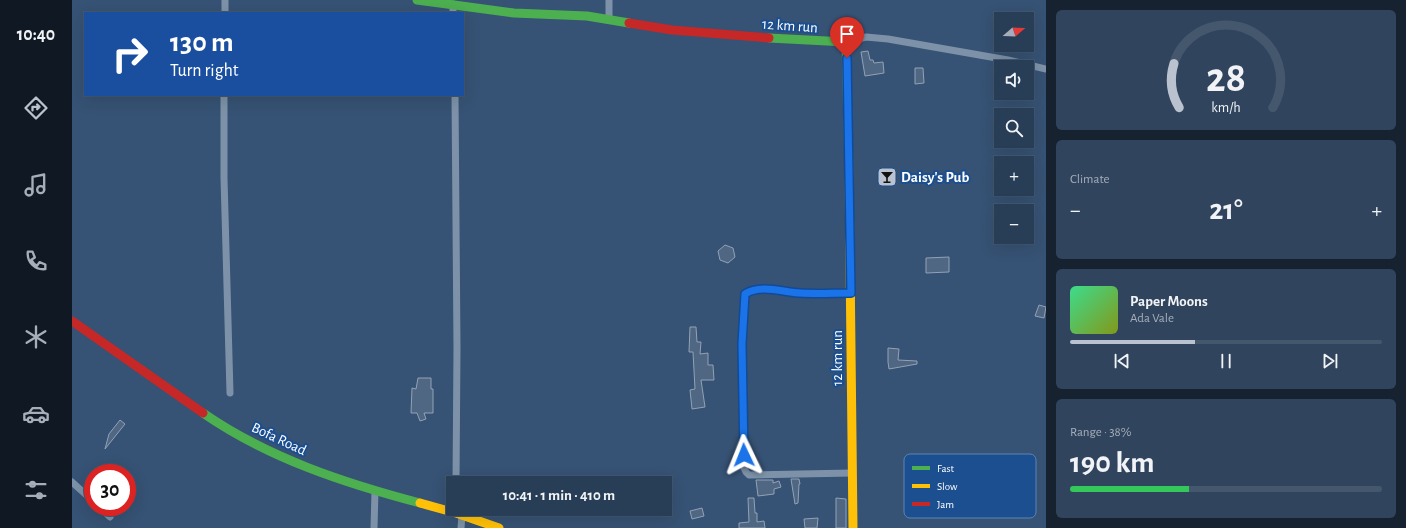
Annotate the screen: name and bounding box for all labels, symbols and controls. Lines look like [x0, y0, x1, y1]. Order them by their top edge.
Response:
north arrow [994, 12, 1034, 52]
map controls [994, 12, 1034, 244]
street label: 12 km run [762, 17, 818, 35]
pin [830, 17, 864, 58]
icon: arrive [836, 23, 858, 45]
text: 10:40 [17, 26, 55, 44]
icon: right [104, 28, 156, 80]
text: 130 m [170, 29, 234, 57]
text: 28 [1206, 58, 1246, 99]
button: sound [994, 60, 1034, 100]
text: Turn right [170, 62, 239, 80]
icon: directions [22, 94, 50, 122]
text: km/h [1211, 100, 1241, 114]
button: search [994, 108, 1034, 148]
button: + [994, 156, 1034, 196]
bar icon: Daisy's Pub [876, 166, 898, 188]
place label: Daisy's Pub [901, 170, 969, 185]
icon: music [22, 171, 50, 199]
text: Climate [1070, 173, 1109, 186]
text: 21° [1209, 195, 1243, 225]
text: − [1070, 199, 1081, 221]
text: + [1371, 199, 1382, 221]
button: − [994, 204, 1034, 244]
icon: phone [22, 247, 50, 275]
text: Paper Moons [1130, 294, 1208, 309]
text: Ada Vale [1130, 312, 1174, 325]
icon: climate [22, 323, 50, 351]
street label: 12 km run [830, 330, 845, 386]
icon: previous [1111, 350, 1133, 372]
icon: pause [1215, 350, 1237, 372]
icon: next [1319, 350, 1341, 372]
icon: car [22, 400, 50, 428]
street label: Bofa Road [249, 420, 309, 458]
text: Range · 38% [1070, 426, 1131, 439]
position arrow [723, 434, 765, 476]
text: 190 km [1070, 448, 1155, 478]
legend [904, 454, 1036, 518]
text: Fast [937, 463, 955, 474]
speed limit sign: 30 [84, 464, 136, 516]
icon: filters [22, 476, 50, 504]
text: Slow [937, 481, 958, 492]
text: 10:41 · 1 min · 410 m [503, 488, 615, 503]
text: Jam [937, 499, 954, 510]

